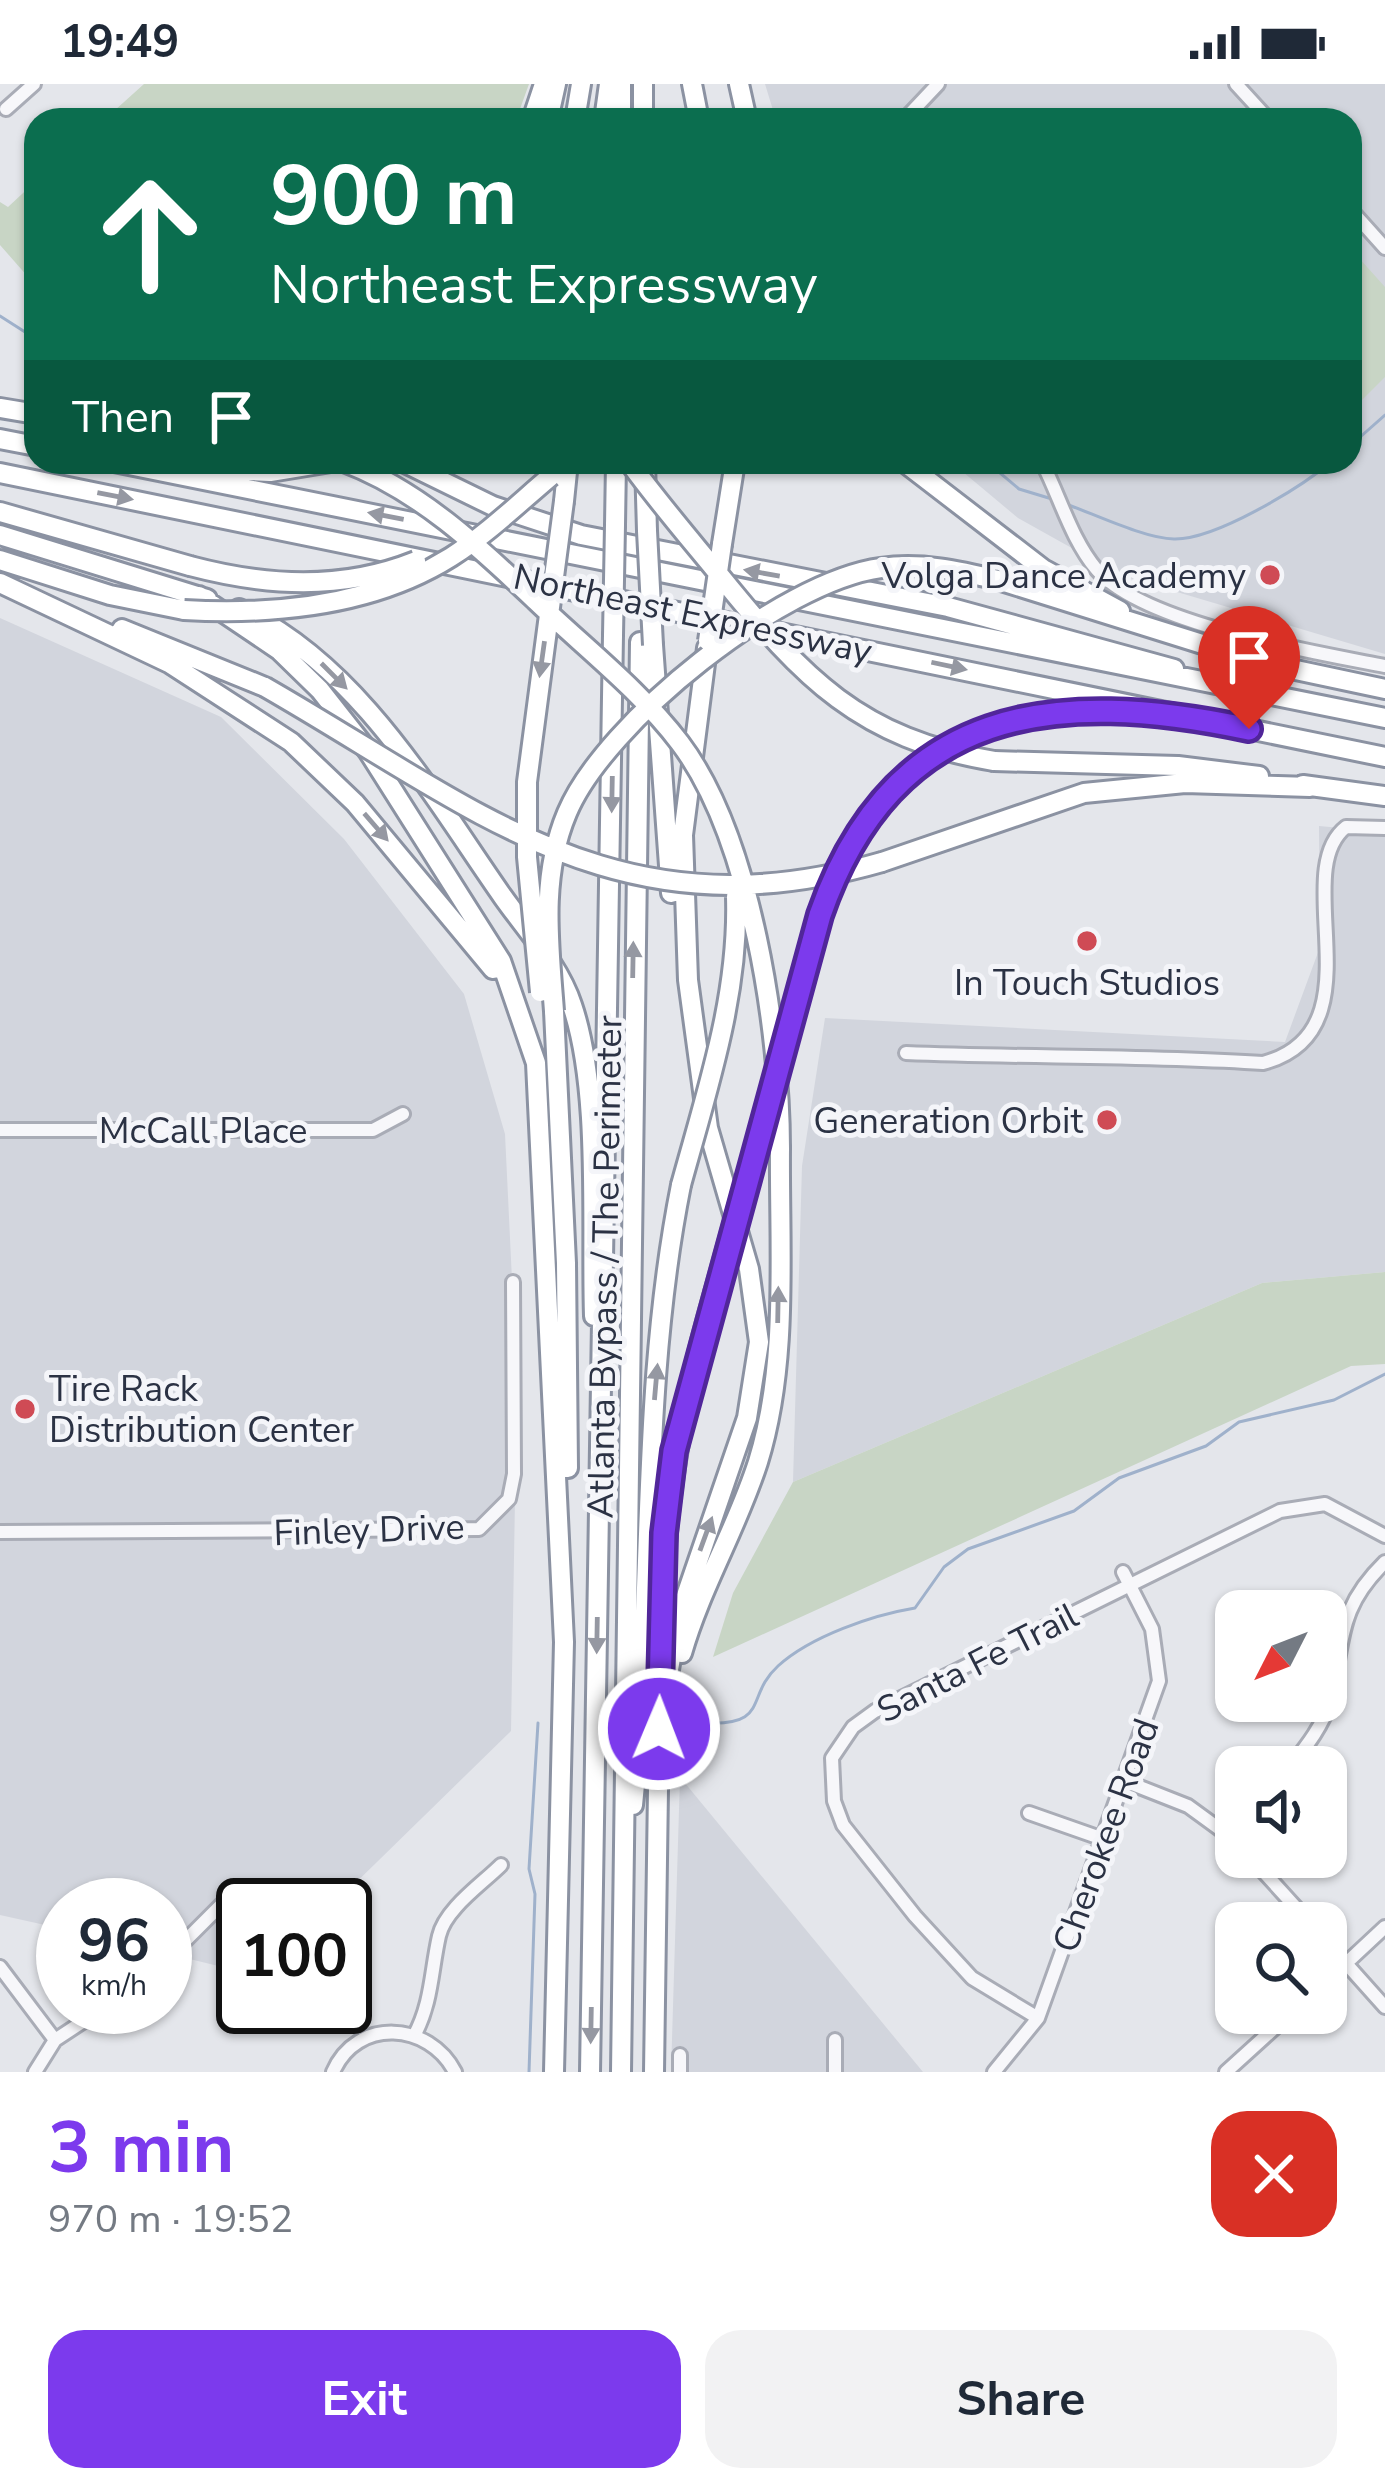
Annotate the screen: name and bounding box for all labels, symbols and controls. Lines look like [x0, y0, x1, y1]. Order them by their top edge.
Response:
text: 19:49 [60, 12, 179, 73]
text: 900 m [270, 139, 518, 254]
icon: ahead [72, 156, 228, 312]
text: Northeast Expressway [270, 248, 818, 322]
icon: arrive [198, 384, 264, 450]
text: Then [72, 387, 174, 448]
one-way arrow [96, 487, 134, 506]
one-way arrow [367, 506, 404, 525]
place label: Volga Dance Academy [880, 552, 1246, 601]
street label: Northeast Expressway [509, 553, 877, 676]
marker: Volga Dance Academy [1257, 562, 1283, 588]
one-way arrow [743, 563, 780, 582]
pin [1198, 606, 1300, 729]
icon: arrive [1216, 624, 1282, 690]
one-way arrow [533, 641, 552, 678]
one-way arrow [931, 658, 969, 677]
one-way arrow [320, 662, 348, 690]
one-way arrow [602, 776, 622, 814]
one-way arrow [362, 813, 389, 842]
marker: In Touch Studios [1074, 928, 1100, 954]
one-way arrow [624, 940, 643, 978]
place label: In Touch Studios [954, 959, 1220, 1008]
street label: Atlanta Bypass / The Perimeter [577, 1015, 634, 1519]
place label: Generation Orbit [813, 1097, 1083, 1146]
street label: McCall Place [99, 1107, 307, 1156]
marker: Generation Orbit [1094, 1107, 1120, 1133]
one-way arrow [769, 1285, 788, 1323]
one-way arrow [646, 1363, 665, 1400]
place label: Tire Rack Distribution Center [49, 1365, 354, 1455]
marker: Tire Rack Distribution Center [12, 1396, 38, 1422]
street label: Finley Drive [273, 1503, 465, 1558]
one-way arrow [698, 1516, 716, 1552]
north arrow [1215, 1590, 1347, 1722]
map controls [1215, 1590, 1347, 2034]
street label: Santa Fe Trail [869, 1591, 1087, 1735]
one-way arrow [587, 1617, 606, 1655]
position arrow [596, 1666, 722, 1792]
street label: Cherokee Road [1041, 1712, 1171, 1959]
button: sound [1215, 1746, 1347, 1878]
speed limit sign: 100 [216, 1878, 372, 2034]
text: 96 [78, 1900, 150, 1982]
button: search [1215, 1902, 1347, 2034]
text: km/h [81, 1965, 147, 2006]
one-way arrow [581, 2007, 601, 2045]
text: 3 min [48, 2099, 234, 2197]
button: close [1211, 2111, 1337, 2237]
text: 970 m · 19:52 [48, 2193, 293, 2246]
button: Exit [48, 2330, 681, 2468]
button: Share [705, 2330, 1337, 2468]

